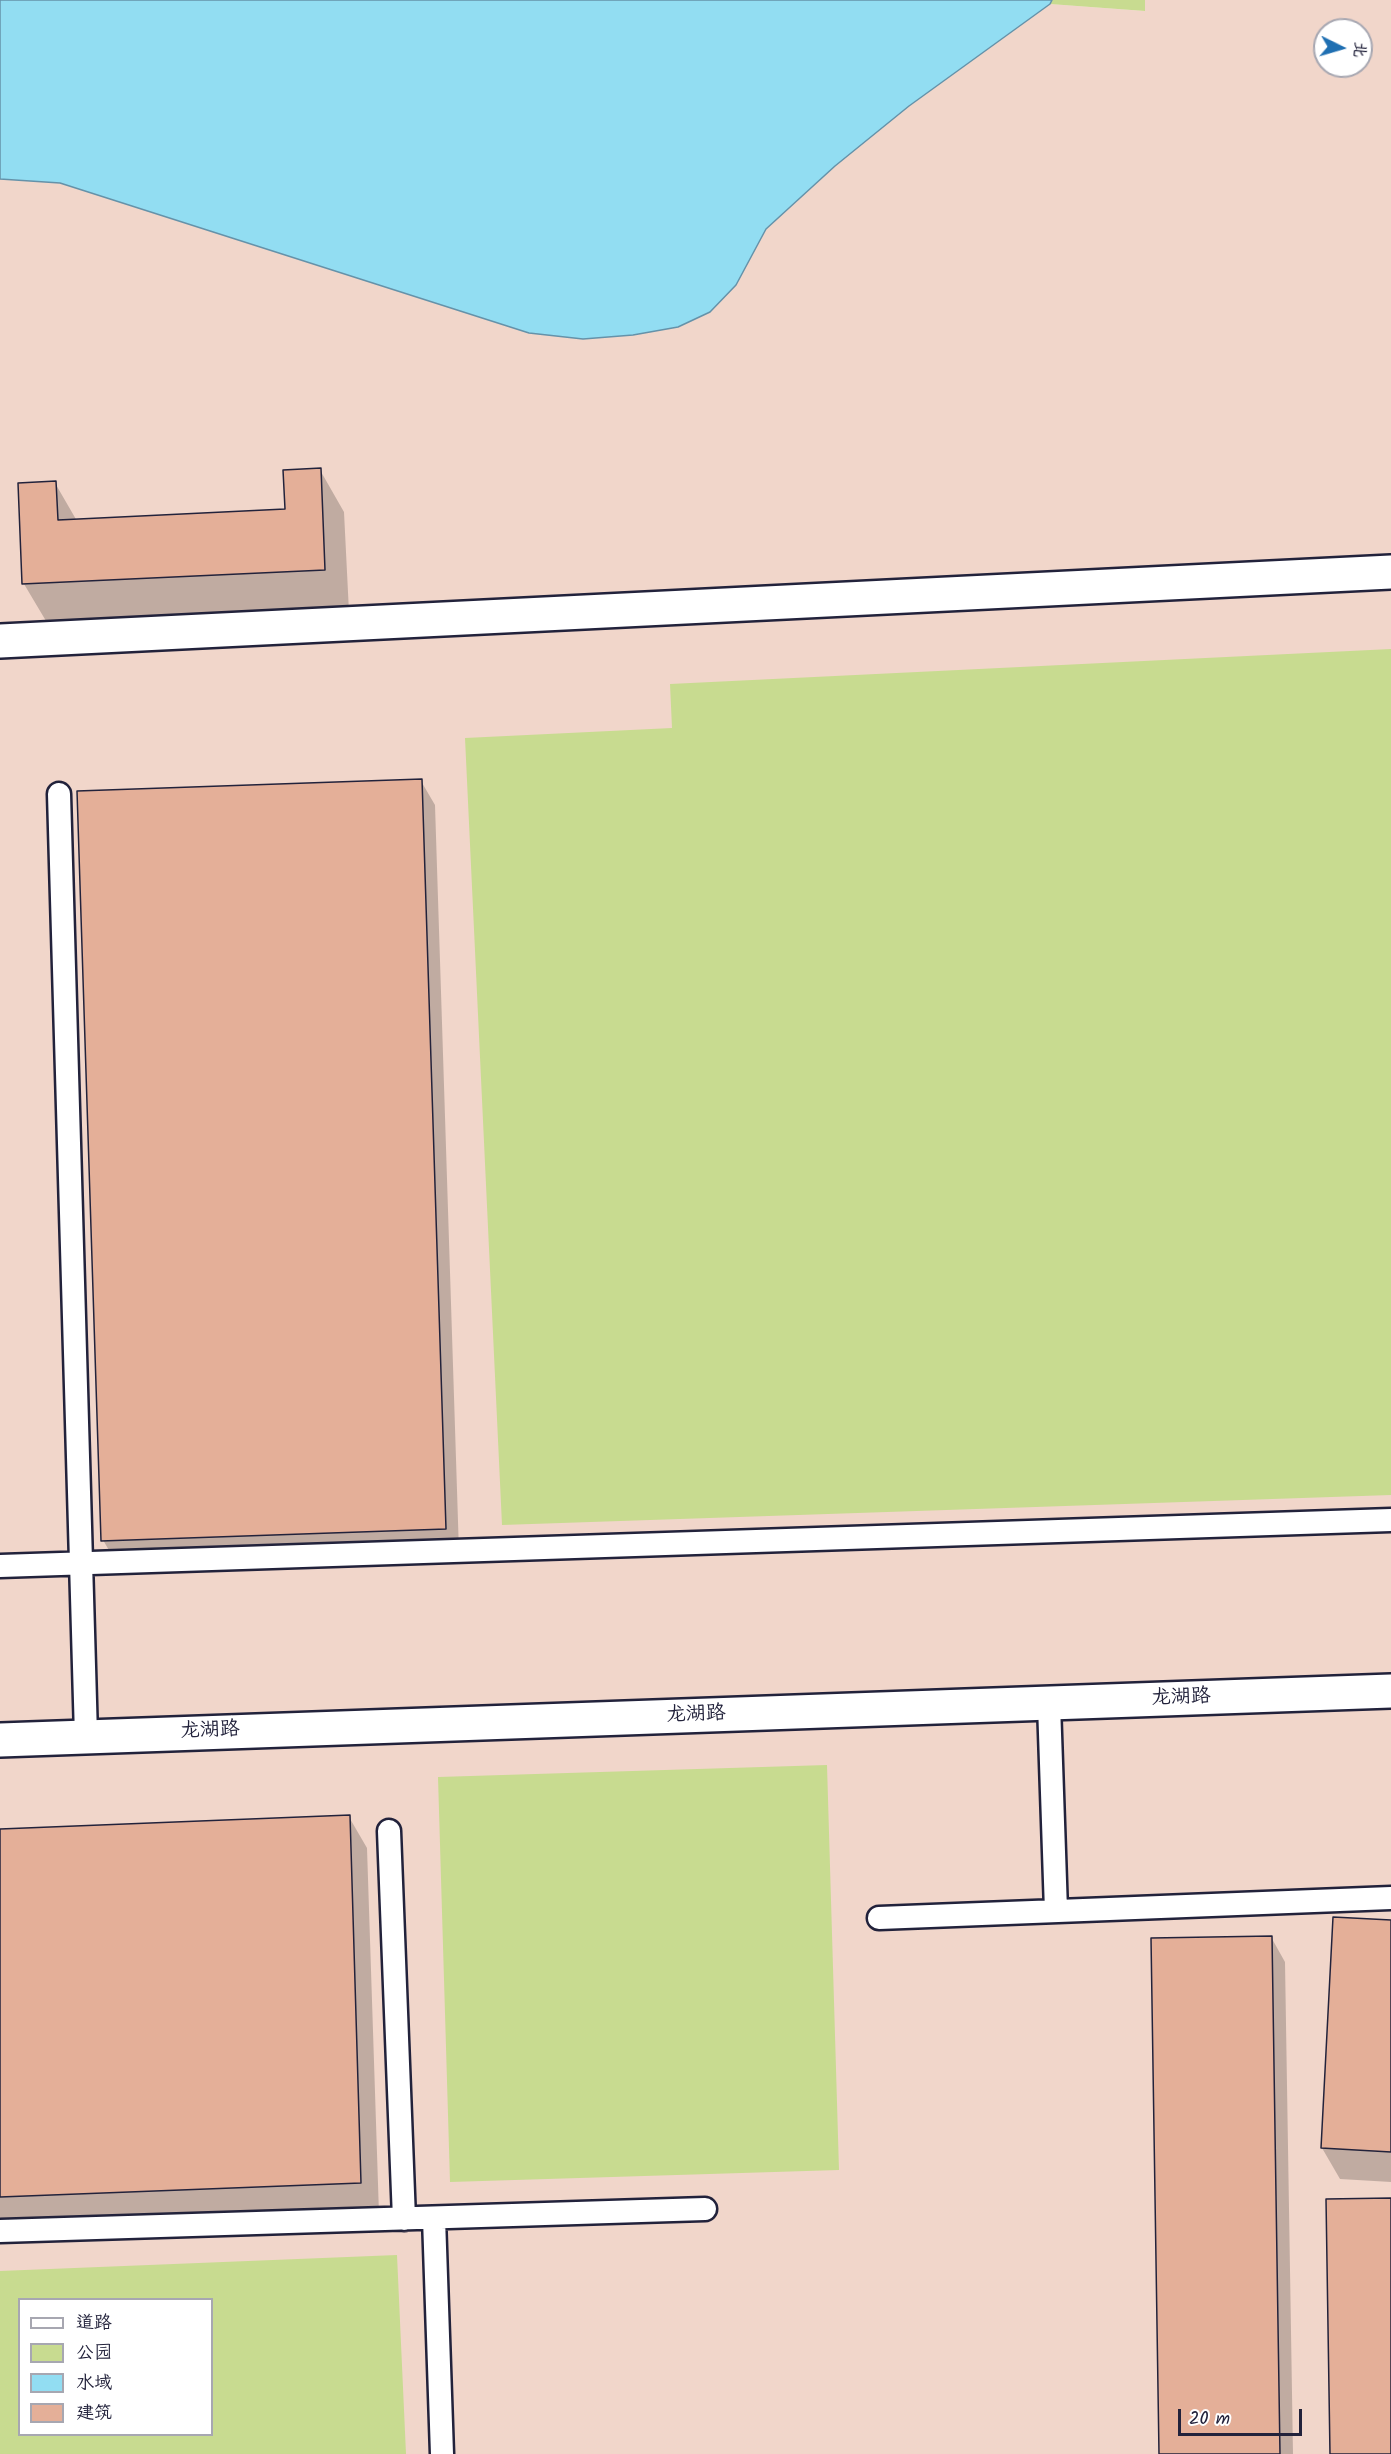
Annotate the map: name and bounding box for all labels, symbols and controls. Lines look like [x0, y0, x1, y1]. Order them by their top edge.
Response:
north arrow [1313, 18, 1373, 78]
text: 北 [1346, 40, 1373, 58]
street label: 龙湖路 [1151, 1686, 1211, 1712]
street label: 龙湖路 [666, 1703, 726, 1729]
street label: 龙湖路 [180, 1719, 240, 1745]
legend [18, 2298, 213, 2436]
text: 道路 [76, 2309, 112, 2338]
text: 公园 [76, 2339, 112, 2368]
text: 水域 [76, 2369, 112, 2398]
scale bar [1181, 2397, 1306, 2435]
text: 建筑 [76, 2399, 112, 2428]
text: 20 m [1189, 2405, 1230, 2434]

